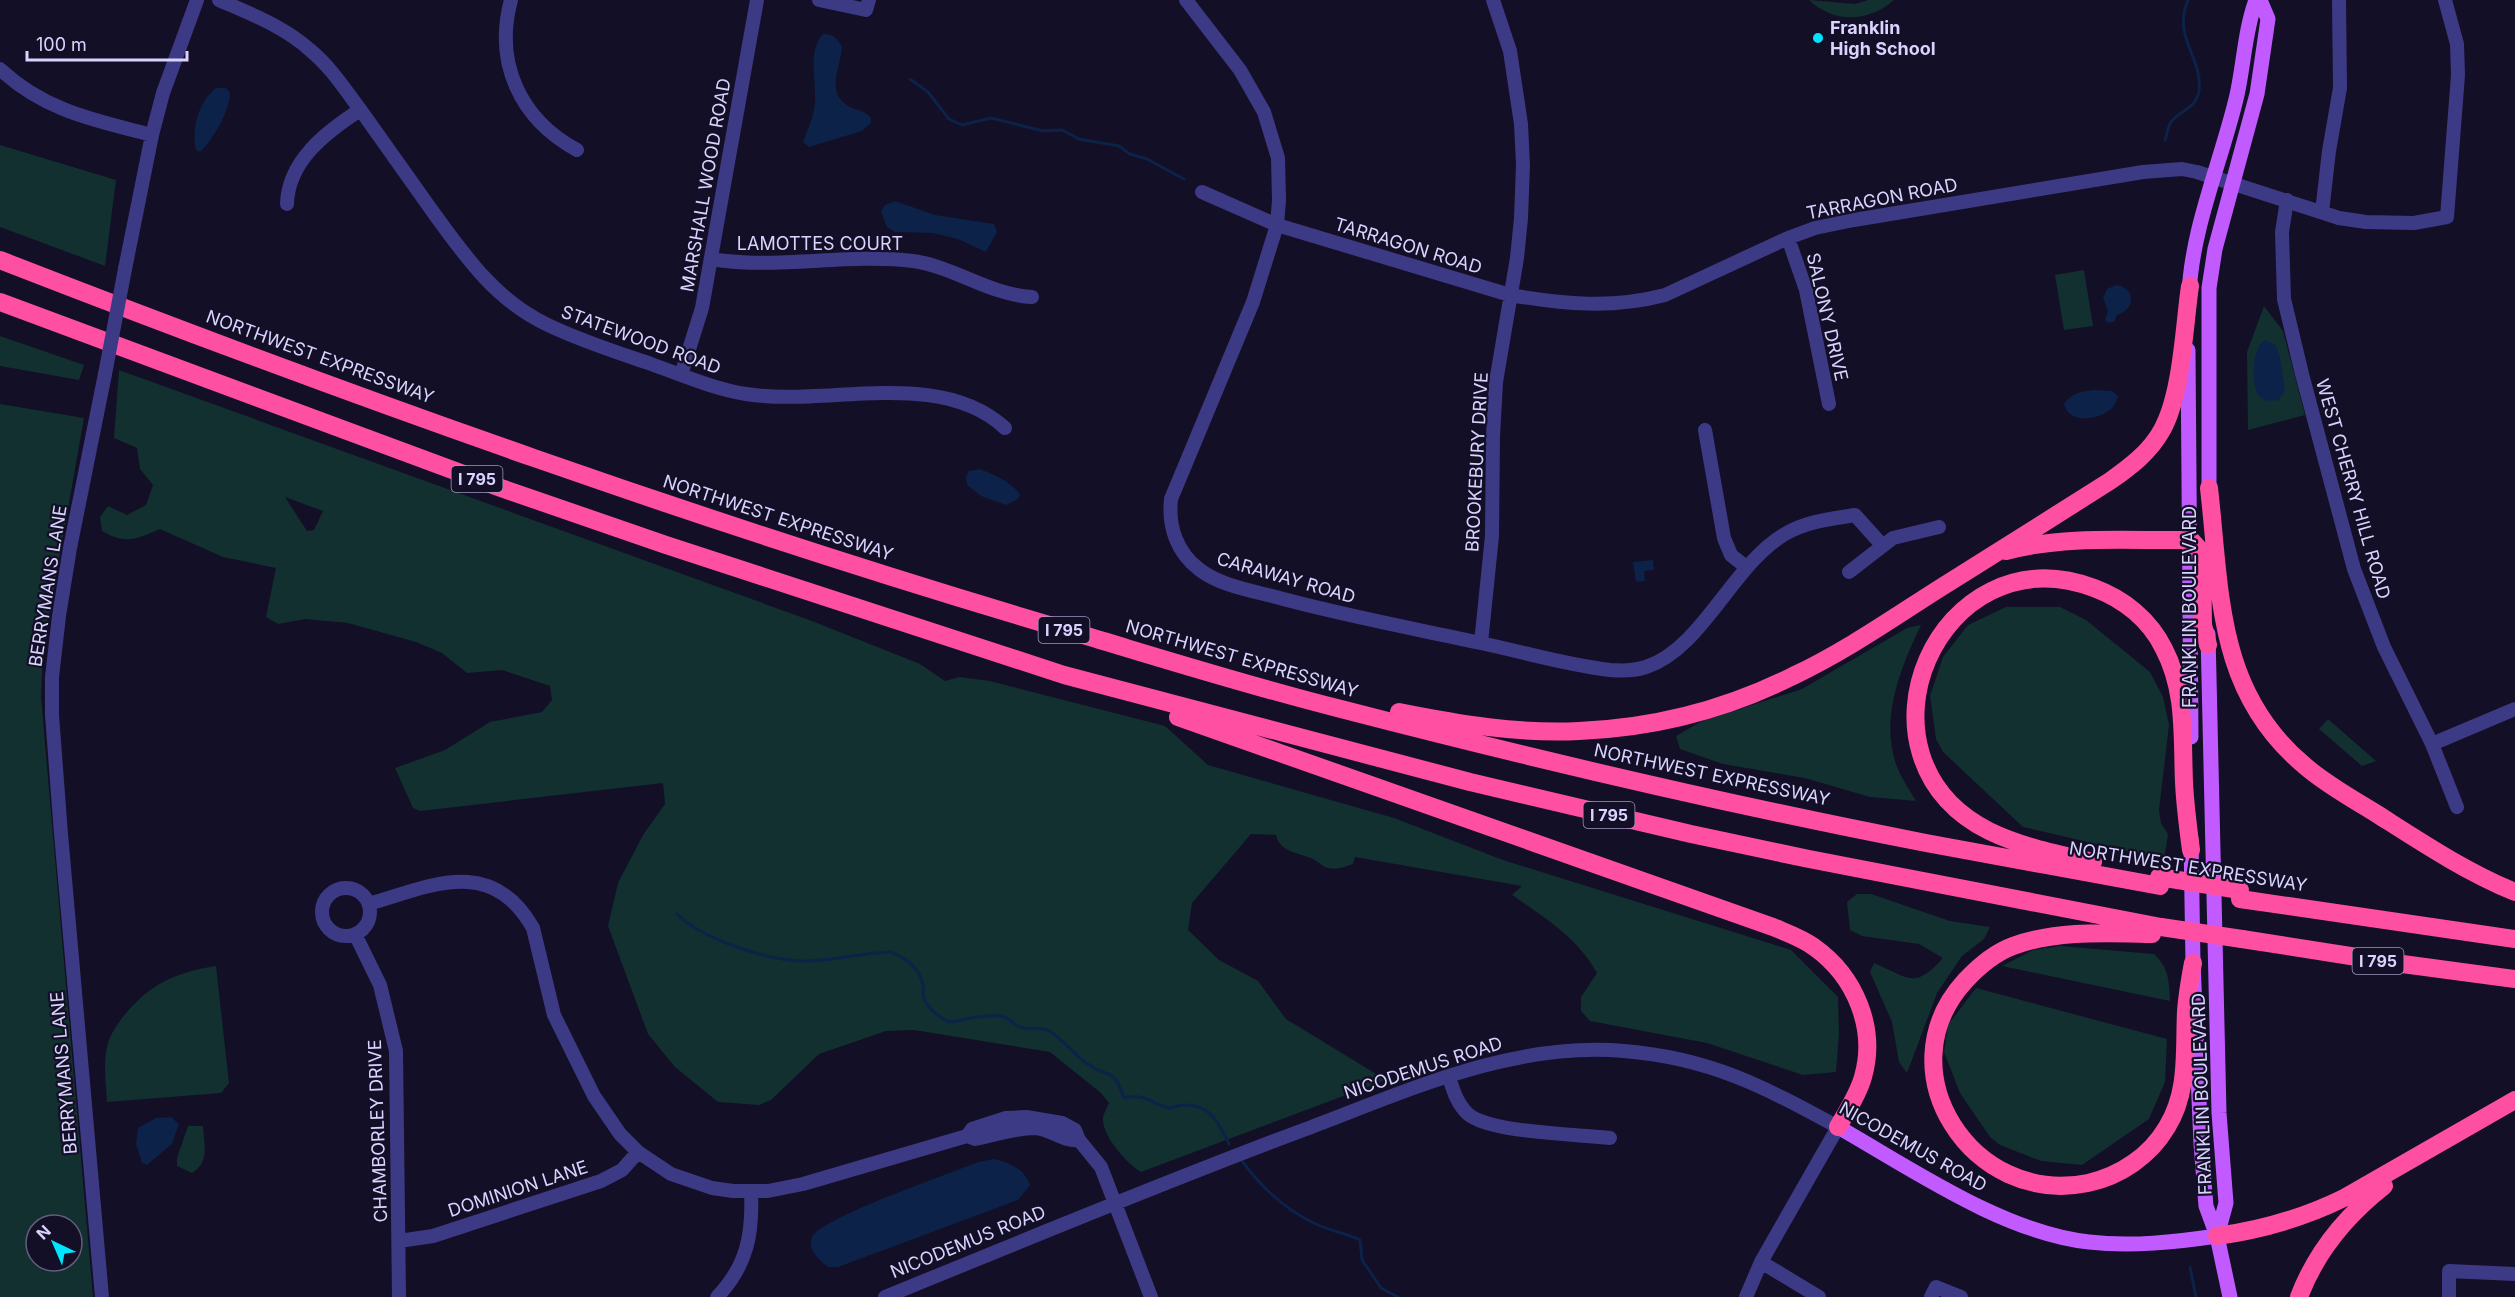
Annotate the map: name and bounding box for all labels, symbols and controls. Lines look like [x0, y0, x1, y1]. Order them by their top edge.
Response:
place label: Franklin High School [1830, 17, 1936, 59]
scale bar [27, 24, 188, 62]
marker: Franklin High School [1811, 31, 1825, 45]
text: 100 m [36, 34, 87, 55]
street label: MARSHALL WOOD ROAD [676, 76, 735, 293]
street label: TARRAGON ROAD [1805, 174, 1959, 223]
street label: TARRAGON ROAD [1332, 213, 1485, 278]
street label: LAMOTTES COURT [737, 233, 903, 254]
street label: SALONY DRIVE [1803, 251, 1852, 383]
street label: STATEWOOD ROAD [558, 301, 724, 378]
street label: NORTHWEST EXPRESSWAY [203, 305, 437, 408]
street label: BROOKEBURY DRIVE [1461, 372, 1492, 552]
street label: WEST CHERRY HILL ROAD [2312, 376, 2395, 601]
road number: I 795 [452, 466, 502, 492]
street label: NORTHWEST EXPRESSWAY [660, 470, 896, 565]
street label: BERRYMANS LANE [24, 504, 71, 668]
street label: FRANKLIN BOULEVARD [2179, 506, 2200, 708]
street label: CARAWAY ROAD [1214, 548, 1358, 607]
street label: NORTHWEST EXPRESSWAY [1124, 615, 1361, 702]
road number: I 795 [1038, 617, 1090, 643]
street label: NORTHWEST EXPRESSWAY [1592, 739, 1832, 810]
road number: I 795 [1584, 802, 1634, 828]
street label: NORTHWEST EXPRESSWAY [2068, 837, 2309, 896]
road number: I 795 [2352, 948, 2404, 974]
street label: BERRYMANS LANE [46, 991, 81, 1155]
street label: FRANKLIN BOULEVARD [2187, 993, 2216, 1195]
street label: NICODEMUS ROAD [1341, 1032, 1505, 1103]
street label: CHAMBORLEY DRIVE [364, 1039, 391, 1223]
street label: NICODEMUS ROAD [1836, 1097, 1991, 1196]
street label: DOMINION LANE [445, 1156, 590, 1221]
street label: NICODEMUS ROAD [887, 1201, 1048, 1282]
north arrow [24, 1213, 84, 1273]
text: N [32, 1221, 55, 1244]

